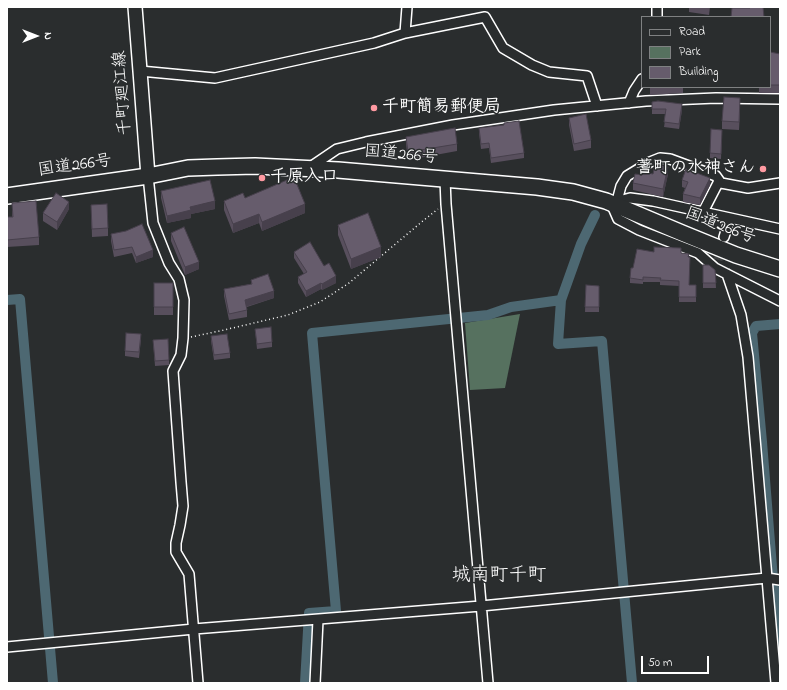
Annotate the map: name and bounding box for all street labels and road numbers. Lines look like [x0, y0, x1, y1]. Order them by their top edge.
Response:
street label: 千町廻江線 [111, 50, 137, 136]
street label: 国道266号 [363, 143, 439, 169]
street label: 国道266号 [37, 152, 113, 182]
street label: 国道266号 [682, 204, 758, 250]

